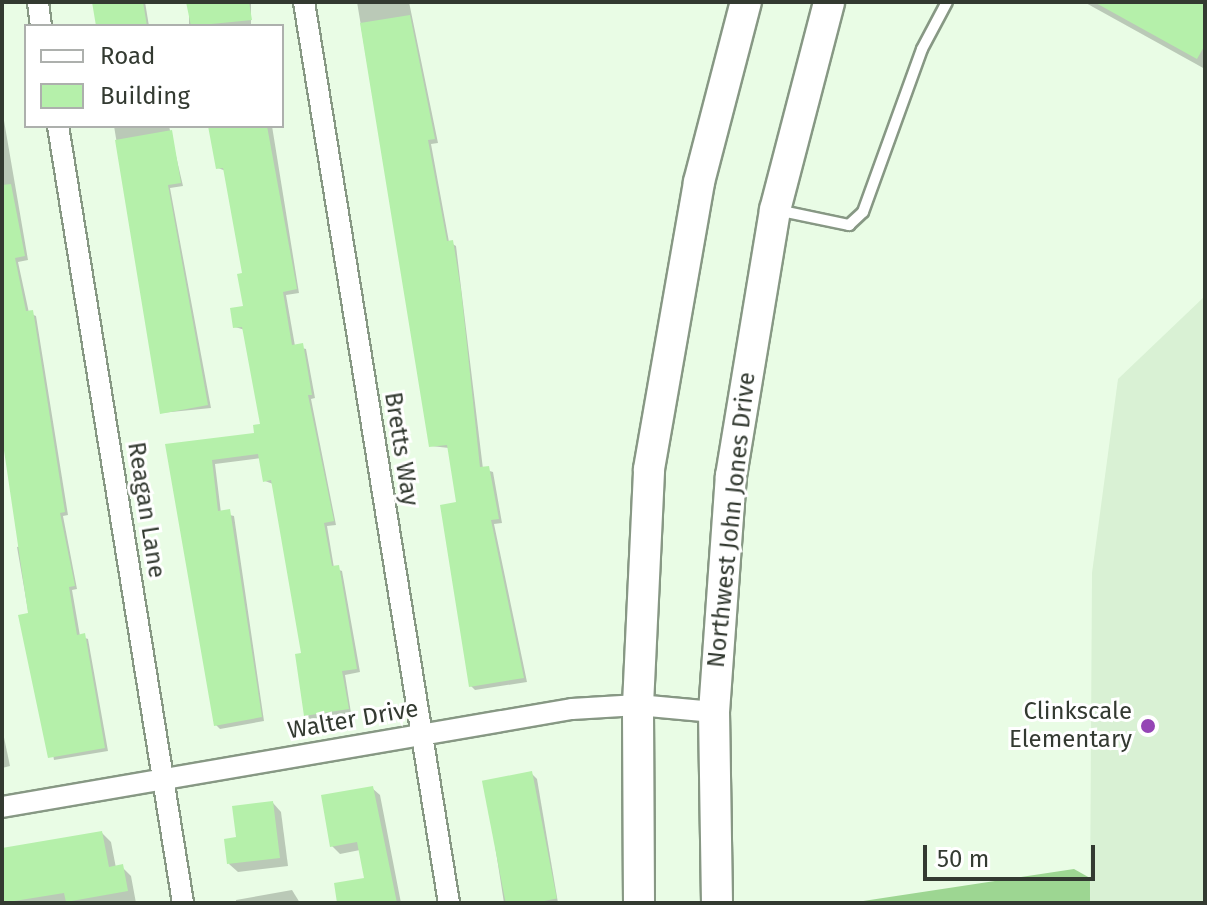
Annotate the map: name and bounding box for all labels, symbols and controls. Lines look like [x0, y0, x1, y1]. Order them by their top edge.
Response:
legend [24, 24, 284, 128]
text: Road [100, 42, 155, 70]
text: Building [100, 82, 190, 110]
street label: Northwest John Jones Drive [702, 371, 762, 669]
street label: Bretts Way [378, 390, 424, 508]
street label: Reagan Lane [121, 440, 171, 580]
street label: Walter Drive [285, 694, 421, 746]
place label: Clinkscale Elementary [1009, 698, 1132, 754]
marker: Clinkscale Elementary [1139, 717, 1157, 735]
scale bar [927, 829, 1099, 879]
text: 50 m [937, 845, 989, 873]

